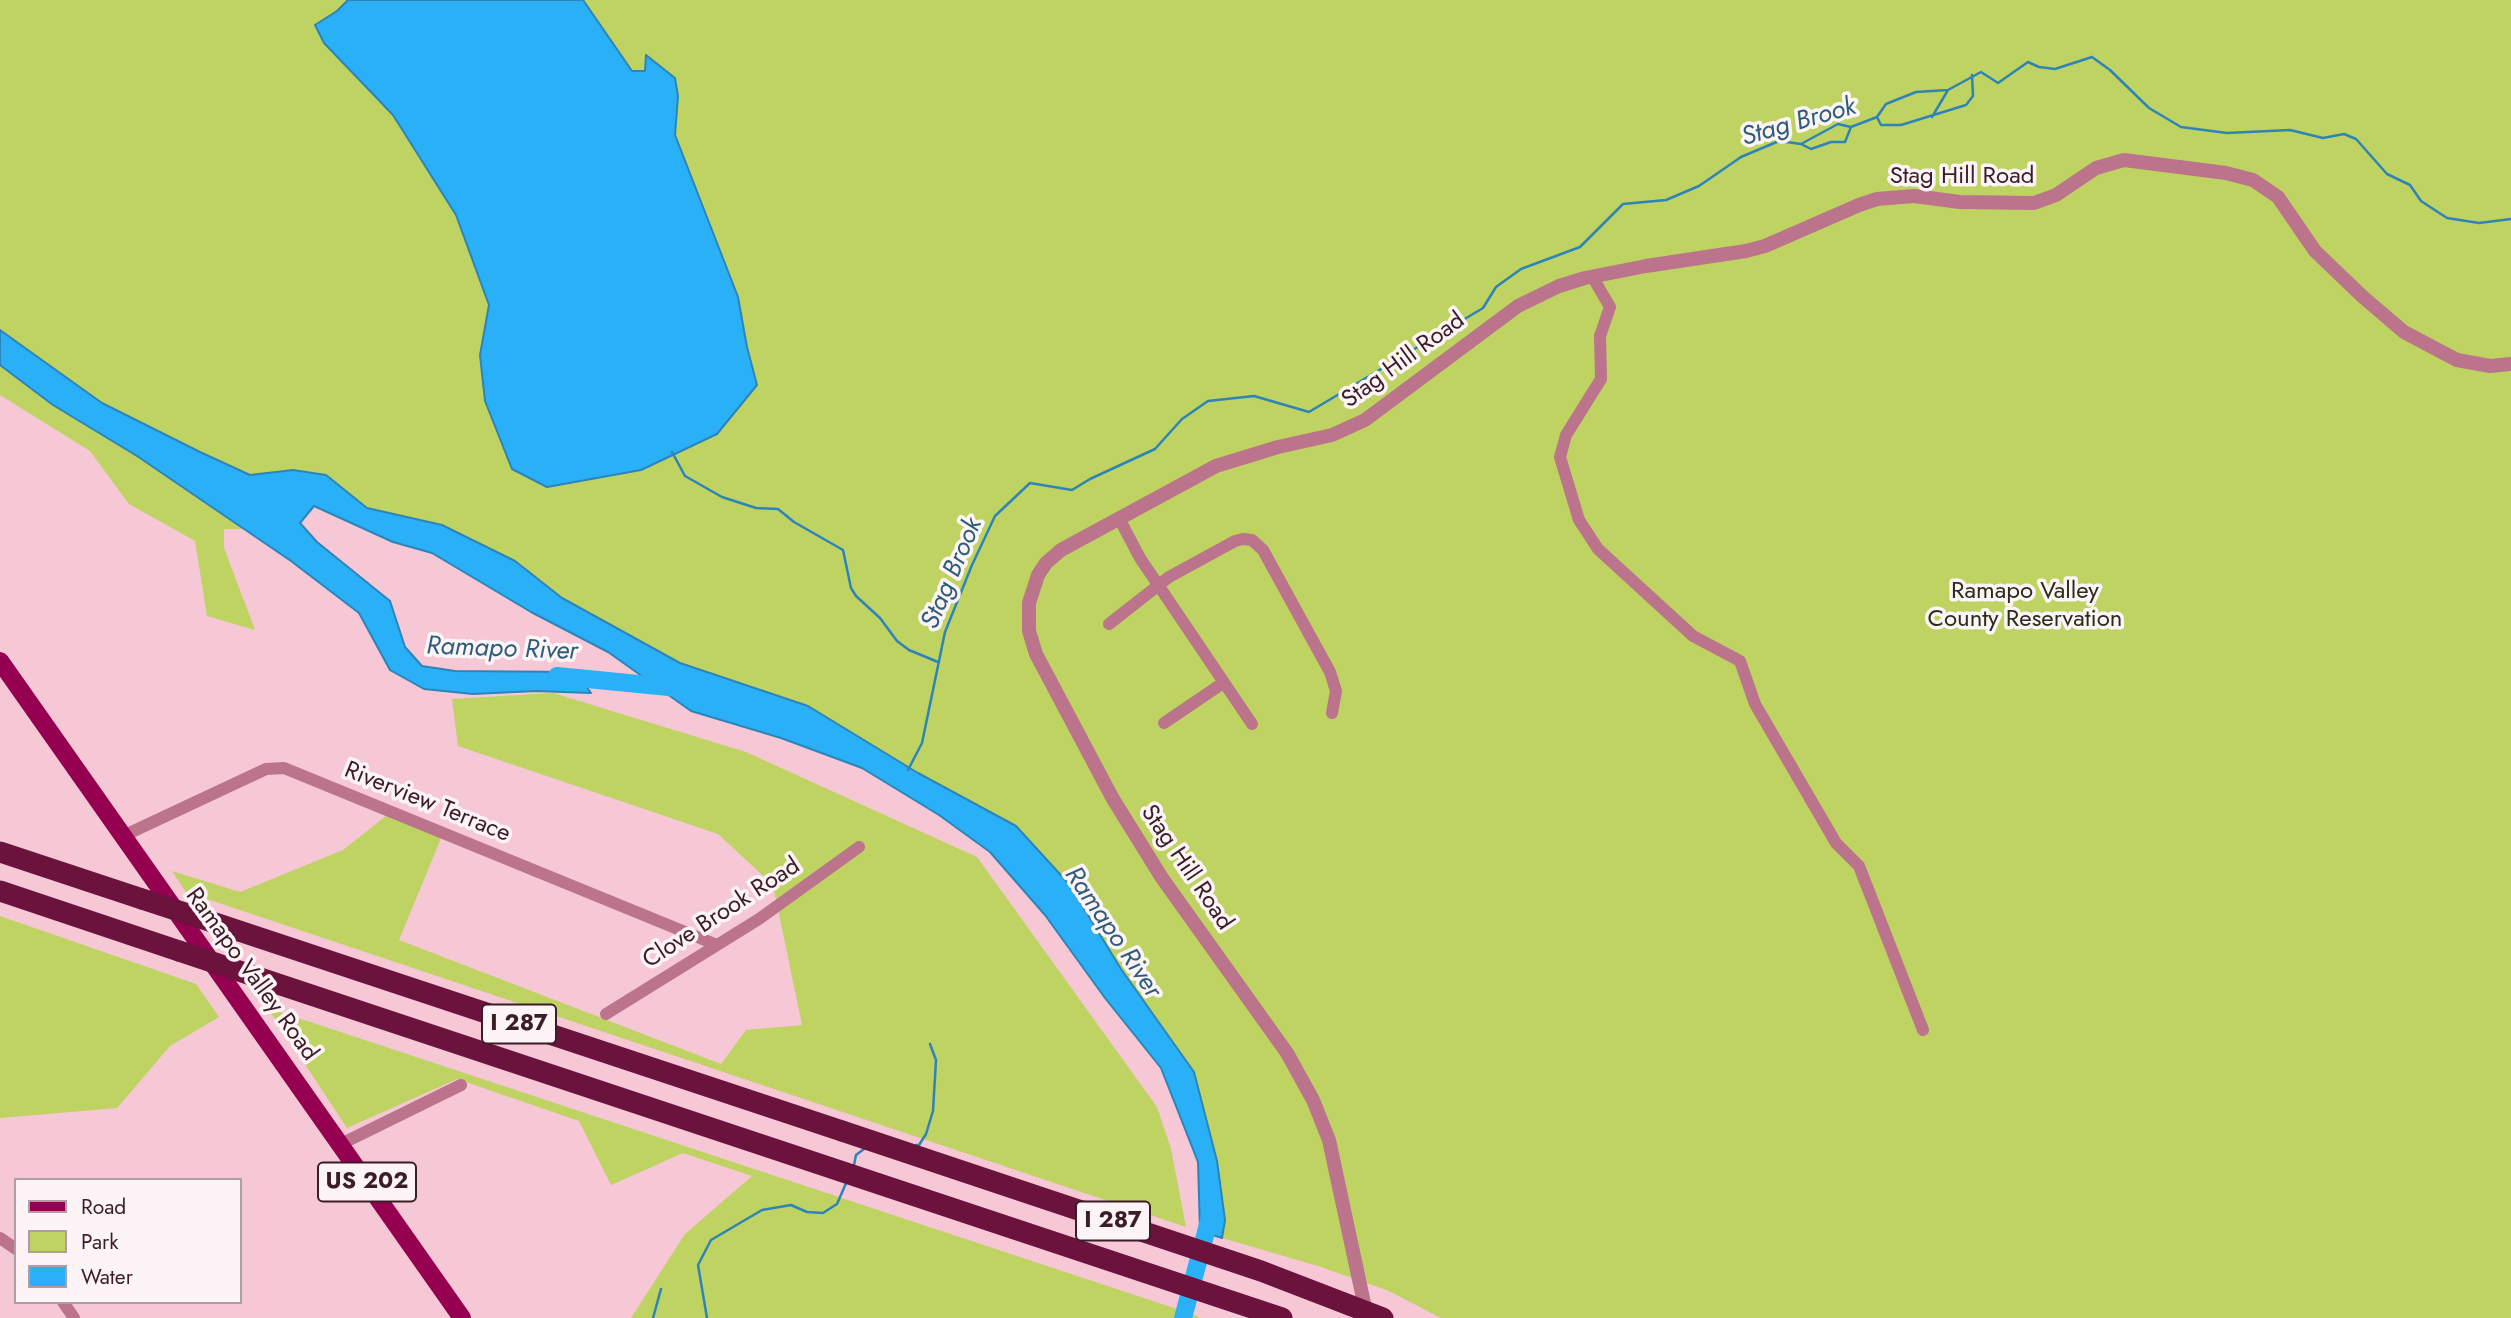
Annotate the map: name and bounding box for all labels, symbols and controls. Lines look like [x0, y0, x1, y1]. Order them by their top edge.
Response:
water label: Stag Brook [1738, 92, 1860, 154]
street label: Stag Hill Road [1890, 163, 2034, 191]
street label: Stag Hill Road [1337, 307, 1471, 415]
water label: Stag Brook [916, 514, 990, 634]
park label: Ramapo Valley County Reservation [1928, 578, 2122, 634]
water label: Ramapo River [426, 632, 578, 668]
street label: Riverview Terrace [340, 757, 514, 849]
street label: Stag Hill Road [1134, 800, 1238, 936]
street label: Clove Brook Road [638, 853, 806, 975]
water label: Ramapo River [1057, 861, 1167, 1005]
street label: Ramapo Valley Road [179, 883, 323, 1067]
road number: I 287 [482, 1004, 556, 1044]
road number: US 202 [318, 1162, 416, 1202]
legend [14, 1178, 242, 1304]
text: Road [81, 1192, 126, 1222]
road number: I 287 [1076, 1202, 1150, 1240]
text: Park [81, 1227, 118, 1257]
text: Water [81, 1262, 133, 1292]

